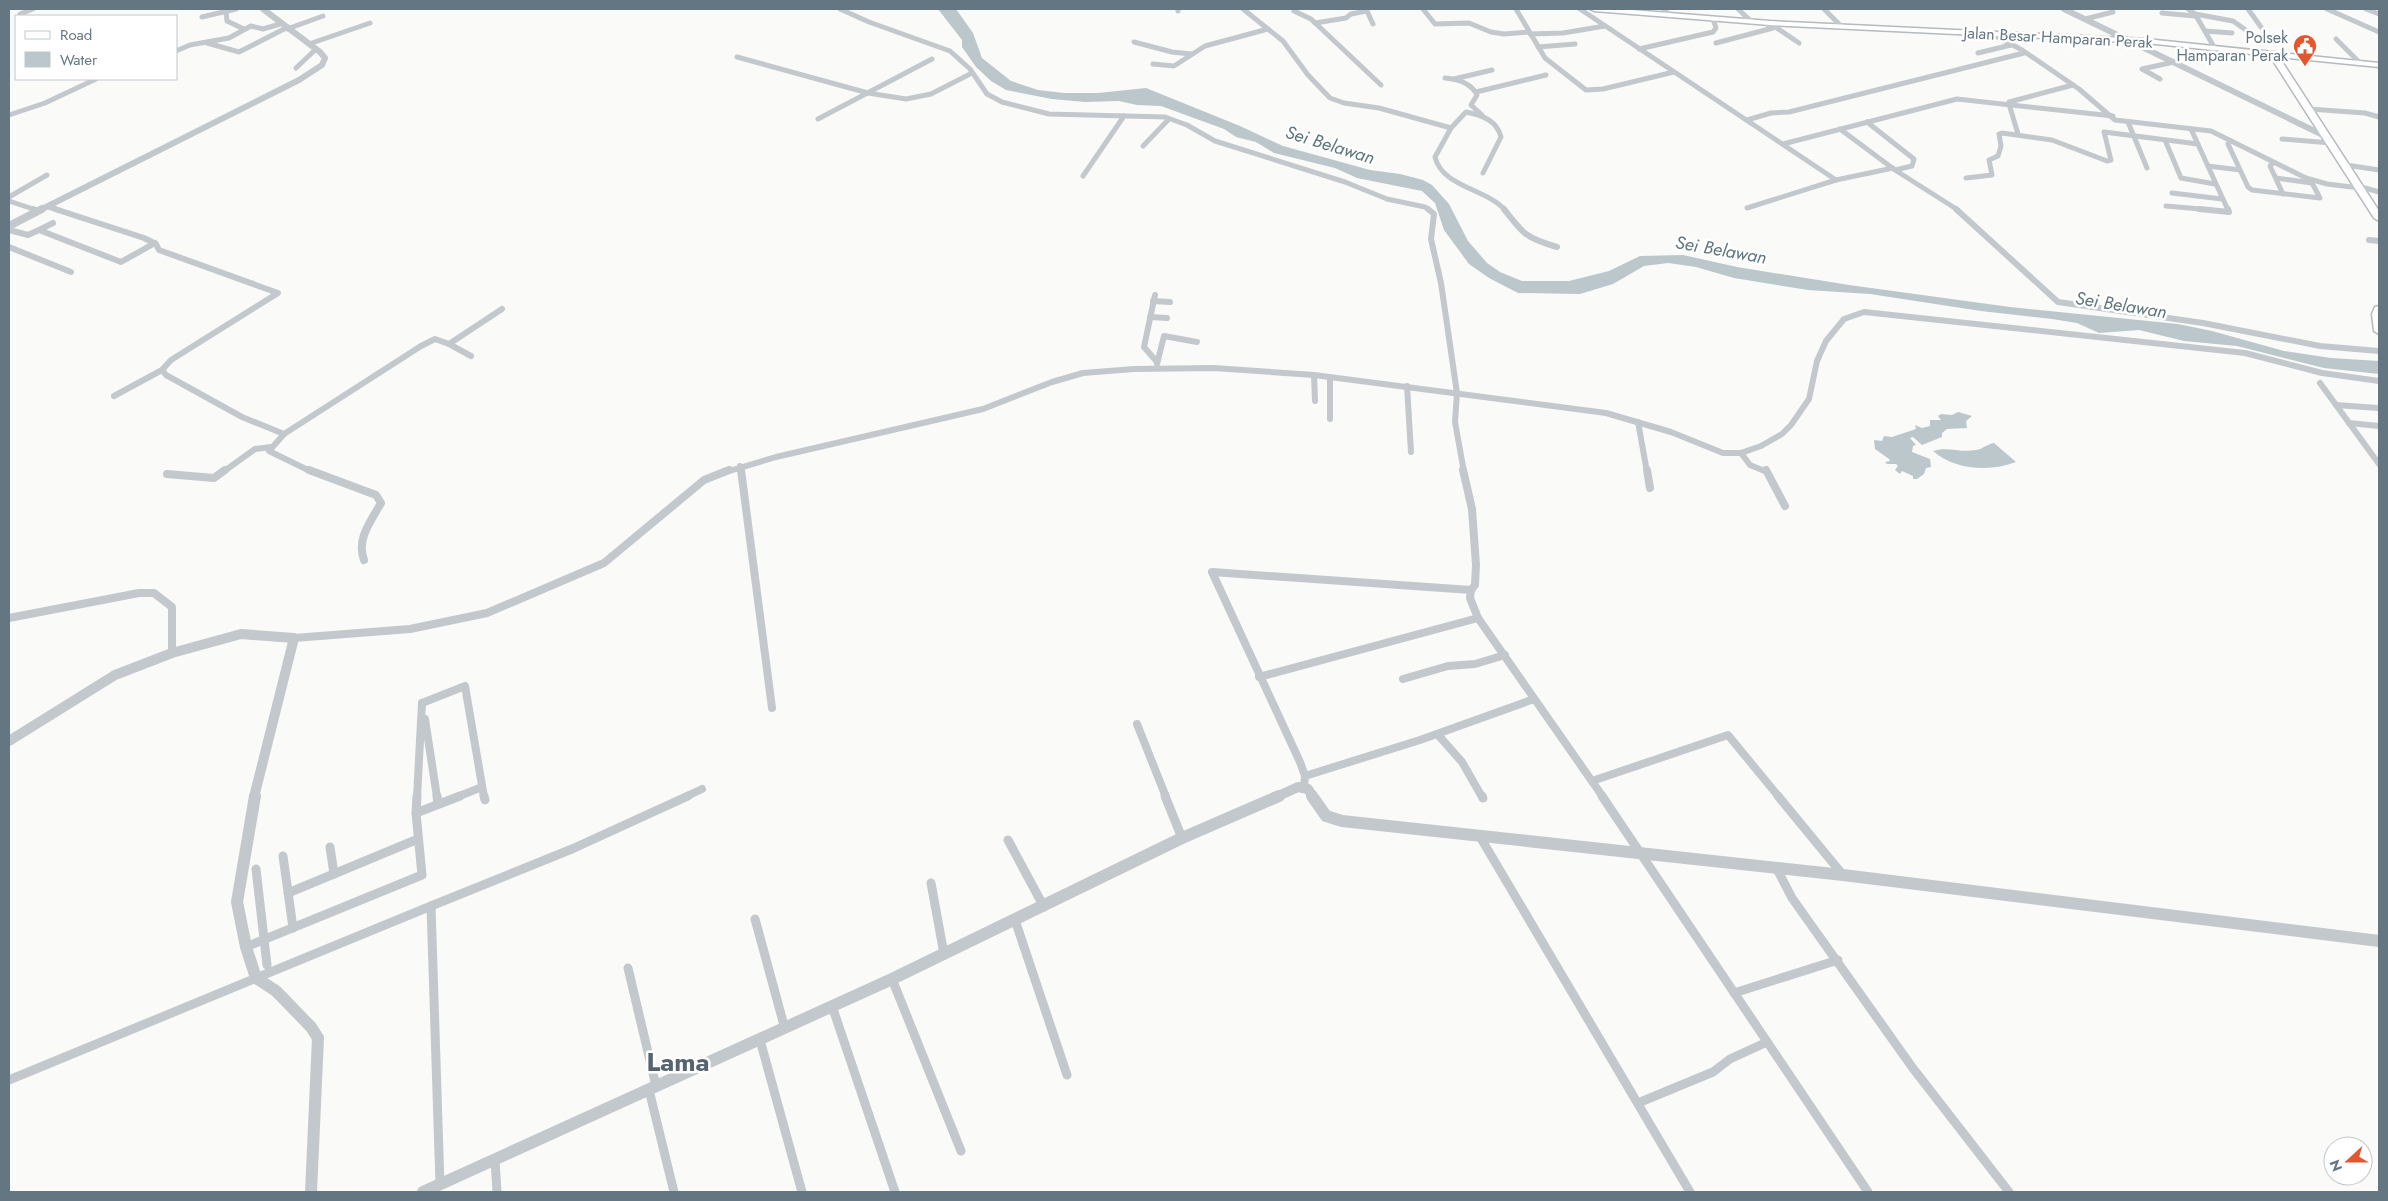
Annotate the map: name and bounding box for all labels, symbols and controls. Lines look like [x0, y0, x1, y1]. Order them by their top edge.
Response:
legend [15, 15, 178, 80]
street label: Jalan Besar Hamparan Perak [1961, 21, 2154, 54]
text: Road [60, 24, 92, 46]
place label: Polsek Hamparan Perak [2176, 26, 2289, 67]
public building icon: Polsek Hamparan Perak [2292, 33, 2318, 67]
text: Water [60, 49, 98, 71]
water label: Sei Belawan [1282, 119, 1378, 171]
water label: Sei Belawan [1673, 229, 1769, 271]
water label: Sei Belawan [2073, 285, 2169, 325]
district label: Lama [646, 1043, 710, 1081]
north arrow [2323, 1136, 2373, 1186]
text: N [2325, 1157, 2347, 1174]

